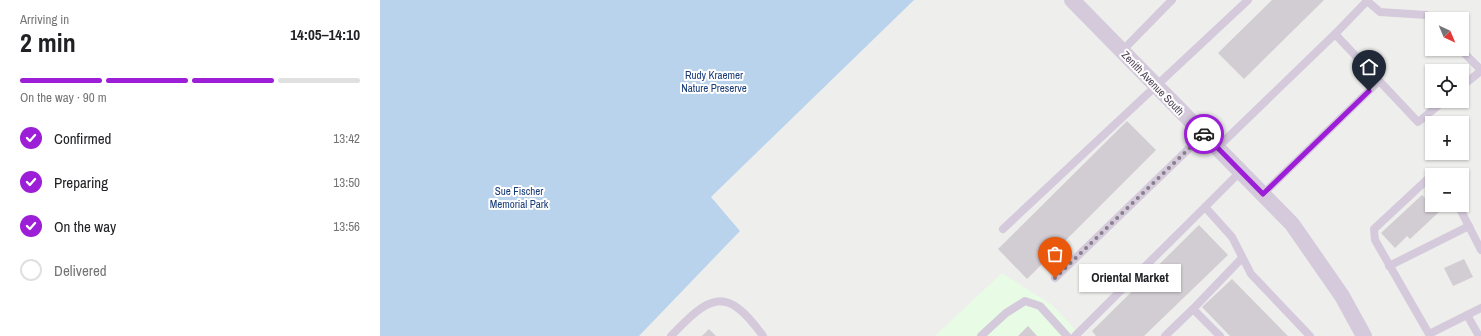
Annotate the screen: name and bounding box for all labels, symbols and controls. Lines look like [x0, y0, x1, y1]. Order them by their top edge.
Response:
text: Arriving in [20, 11, 69, 28]
north arrow [1425, 12, 1469, 56]
map controls [1425, 12, 1469, 212]
text: 14:05–14:10 [290, 24, 360, 45]
text: 2 min [20, 25, 76, 60]
street label: Zenith Avenue South [1119, 48, 1187, 118]
pin [1352, 50, 1386, 91]
icon: home [1358, 56, 1380, 78]
button: locate [1425, 64, 1469, 108]
park label: Rudy Kraemer Nature Preserve [681, 68, 747, 95]
text: On the way · 90 m [20, 89, 107, 106]
courier [1184, 114, 1224, 154]
button: + [1425, 116, 1469, 160]
icon: car [1193, 123, 1215, 145]
icon: check [20, 127, 42, 149]
text: Confirmed [54, 128, 111, 149]
text: 13:42 [333, 130, 360, 147]
button: − [1425, 168, 1469, 212]
icon: check [20, 171, 42, 193]
text: Preparing [54, 172, 108, 193]
text: 13:50 [333, 174, 360, 191]
park label: Sue Fischer Memorial Park [490, 184, 549, 211]
icon: check [20, 215, 42, 237]
text: On the way [54, 216, 116, 237]
text: 13:56 [333, 218, 360, 235]
pin [1038, 237, 1072, 278]
icon: bag [1044, 243, 1066, 265]
text: Delivered [54, 260, 107, 281]
callout: Oriental Market [1079, 264, 1181, 292]
text: Oriental Market [1091, 269, 1169, 286]

